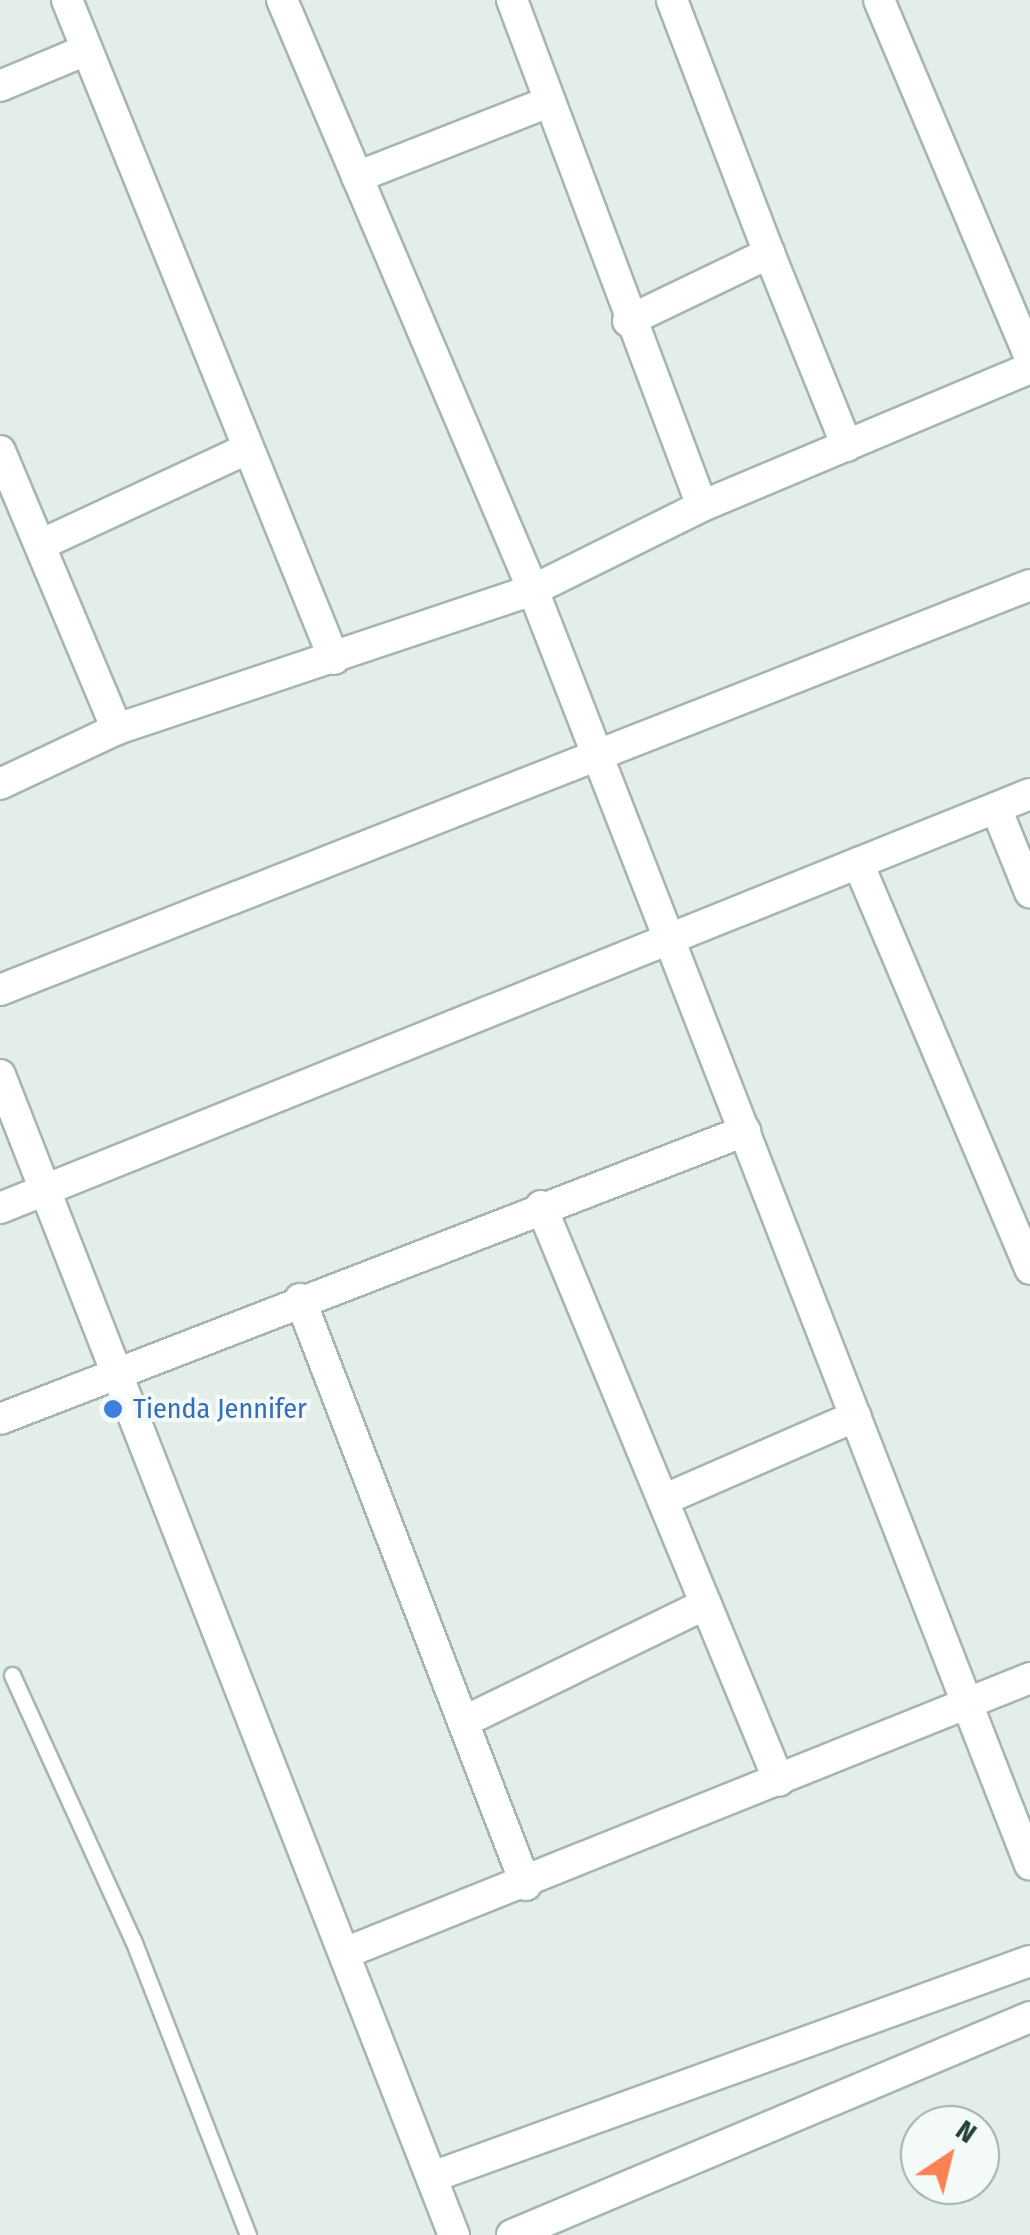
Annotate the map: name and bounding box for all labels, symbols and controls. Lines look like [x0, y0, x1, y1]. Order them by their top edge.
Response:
place label: Tienda Jennifer [133, 1392, 307, 1426]
marker: Tienda Jennifer [102, 1398, 124, 1420]
north arrow [900, 2105, 1000, 2205]
text: N [950, 2113, 983, 2150]

